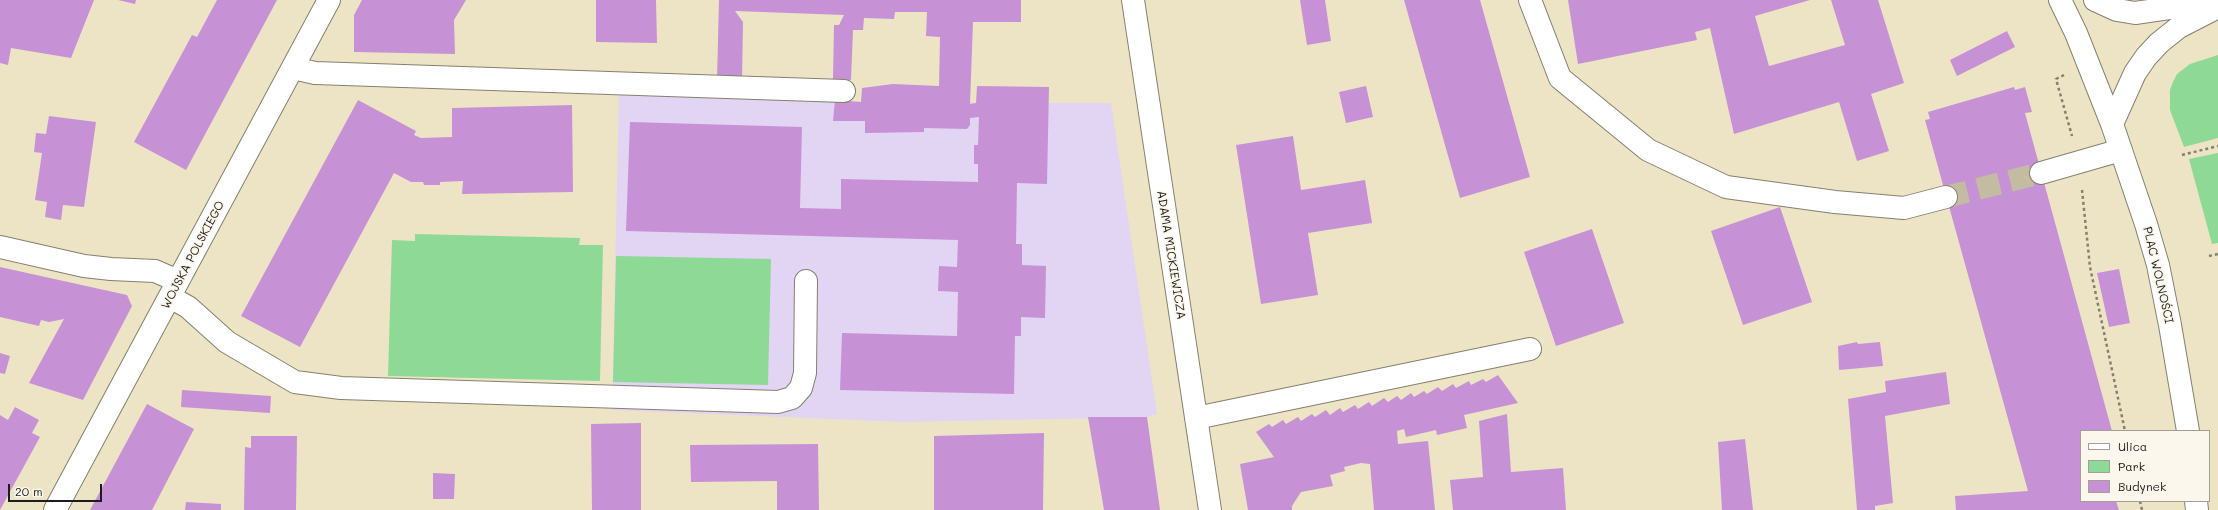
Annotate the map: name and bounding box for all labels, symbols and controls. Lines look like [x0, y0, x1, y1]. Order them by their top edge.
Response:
street label: ADAMA MICKIEWICZA [1154, 190, 1188, 320]
street label: WOJSKA POLSKIEGO [158, 198, 228, 312]
street label: PLAC WOLNOŚCI [2140, 225, 2176, 325]
legend [2080, 430, 2210, 502]
text: Ulica [2118, 438, 2147, 454]
text: Park [2118, 458, 2145, 474]
scale bar [10, 476, 104, 502]
text: Budynek [2118, 478, 2166, 494]
text: 20 m [15, 483, 43, 499]

